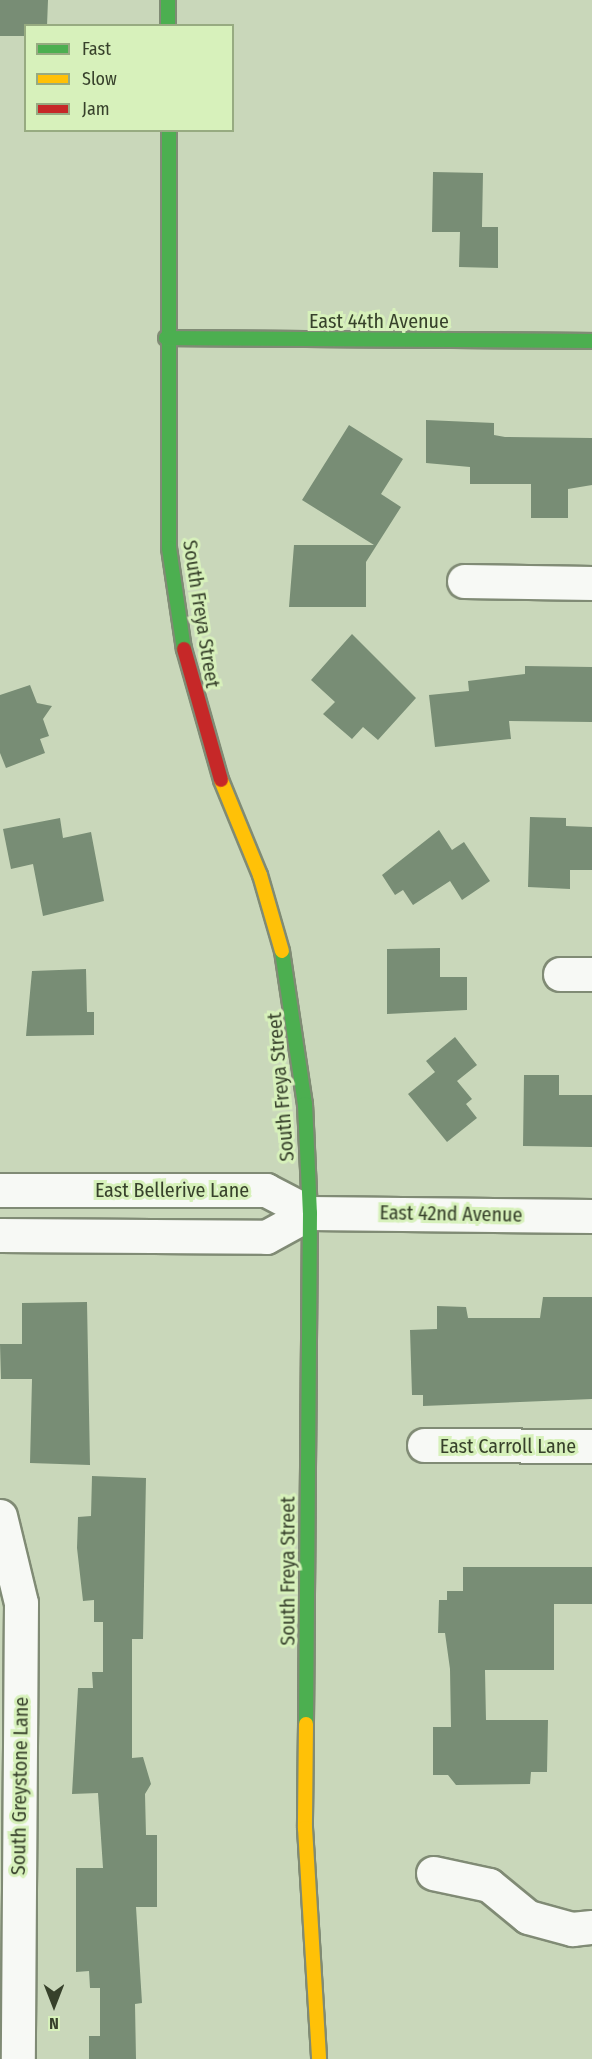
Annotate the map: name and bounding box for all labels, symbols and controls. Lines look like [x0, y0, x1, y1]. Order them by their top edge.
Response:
legend [24, 24, 234, 132]
text: Fast [82, 38, 111, 60]
text: Slow [82, 68, 117, 90]
text: Jam [82, 98, 110, 120]
street label: East 44th Avenue [309, 309, 449, 333]
street label: South Freya Street [177, 538, 225, 690]
street label: South Freya Street [263, 1012, 299, 1162]
street label: East Bellerive Lane [95, 1178, 249, 1202]
street label: East 42nd Avenue [379, 1201, 523, 1227]
street label: East Carroll Lane [440, 1434, 576, 1458]
street label: South Freya Street [276, 1496, 300, 1646]
street label: South Greystone Lane [6, 1697, 34, 1875]
north arrow [24, 1975, 84, 2035]
text: N [49, 2014, 59, 2033]

